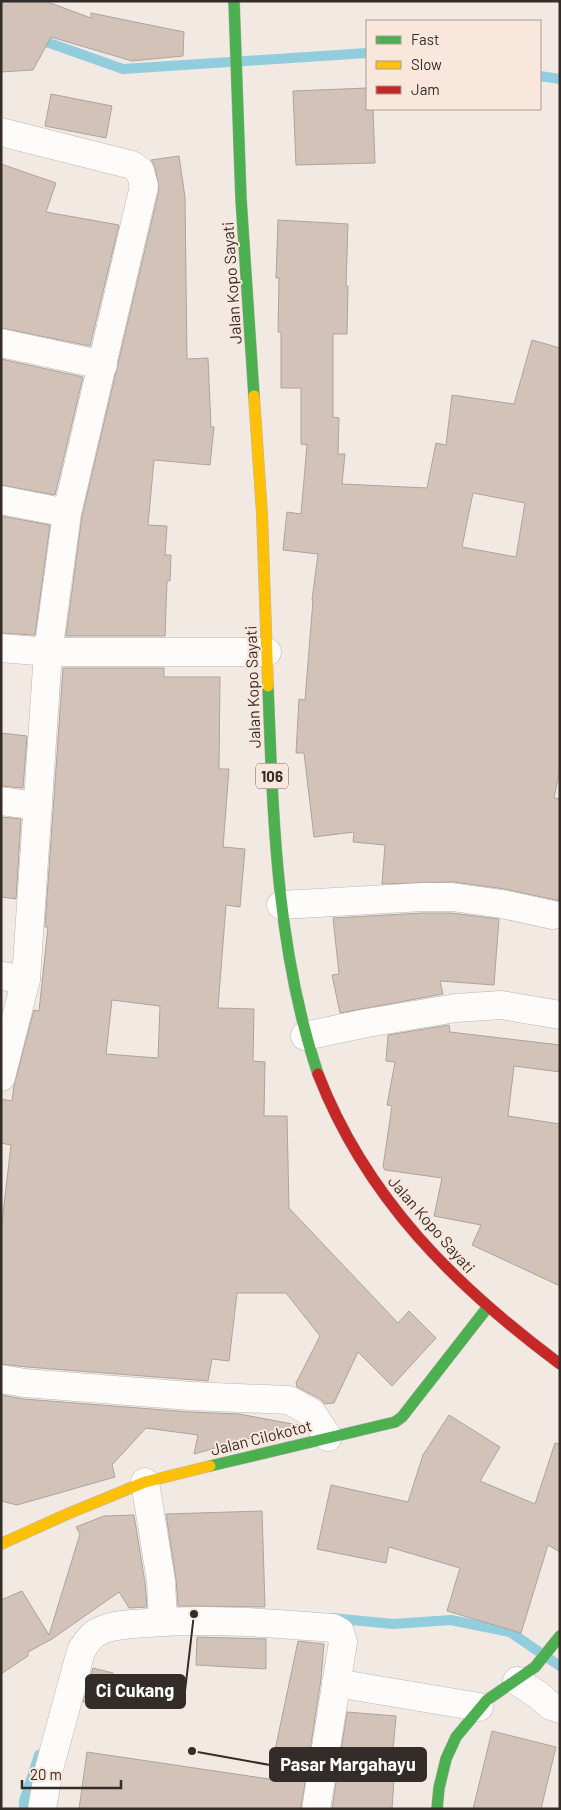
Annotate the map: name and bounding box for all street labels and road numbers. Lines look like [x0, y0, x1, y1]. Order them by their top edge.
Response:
street label: Jalan Kopo Sayati [217, 221, 245, 345]
street label: Jalan Kopo Sayati [240, 625, 264, 749]
road number: 106 [256, 764, 288, 788]
street label: Jalan Kopo Sayati [385, 1172, 479, 1276]
street label: Jalan Cilokotot [208, 1415, 314, 1459]

